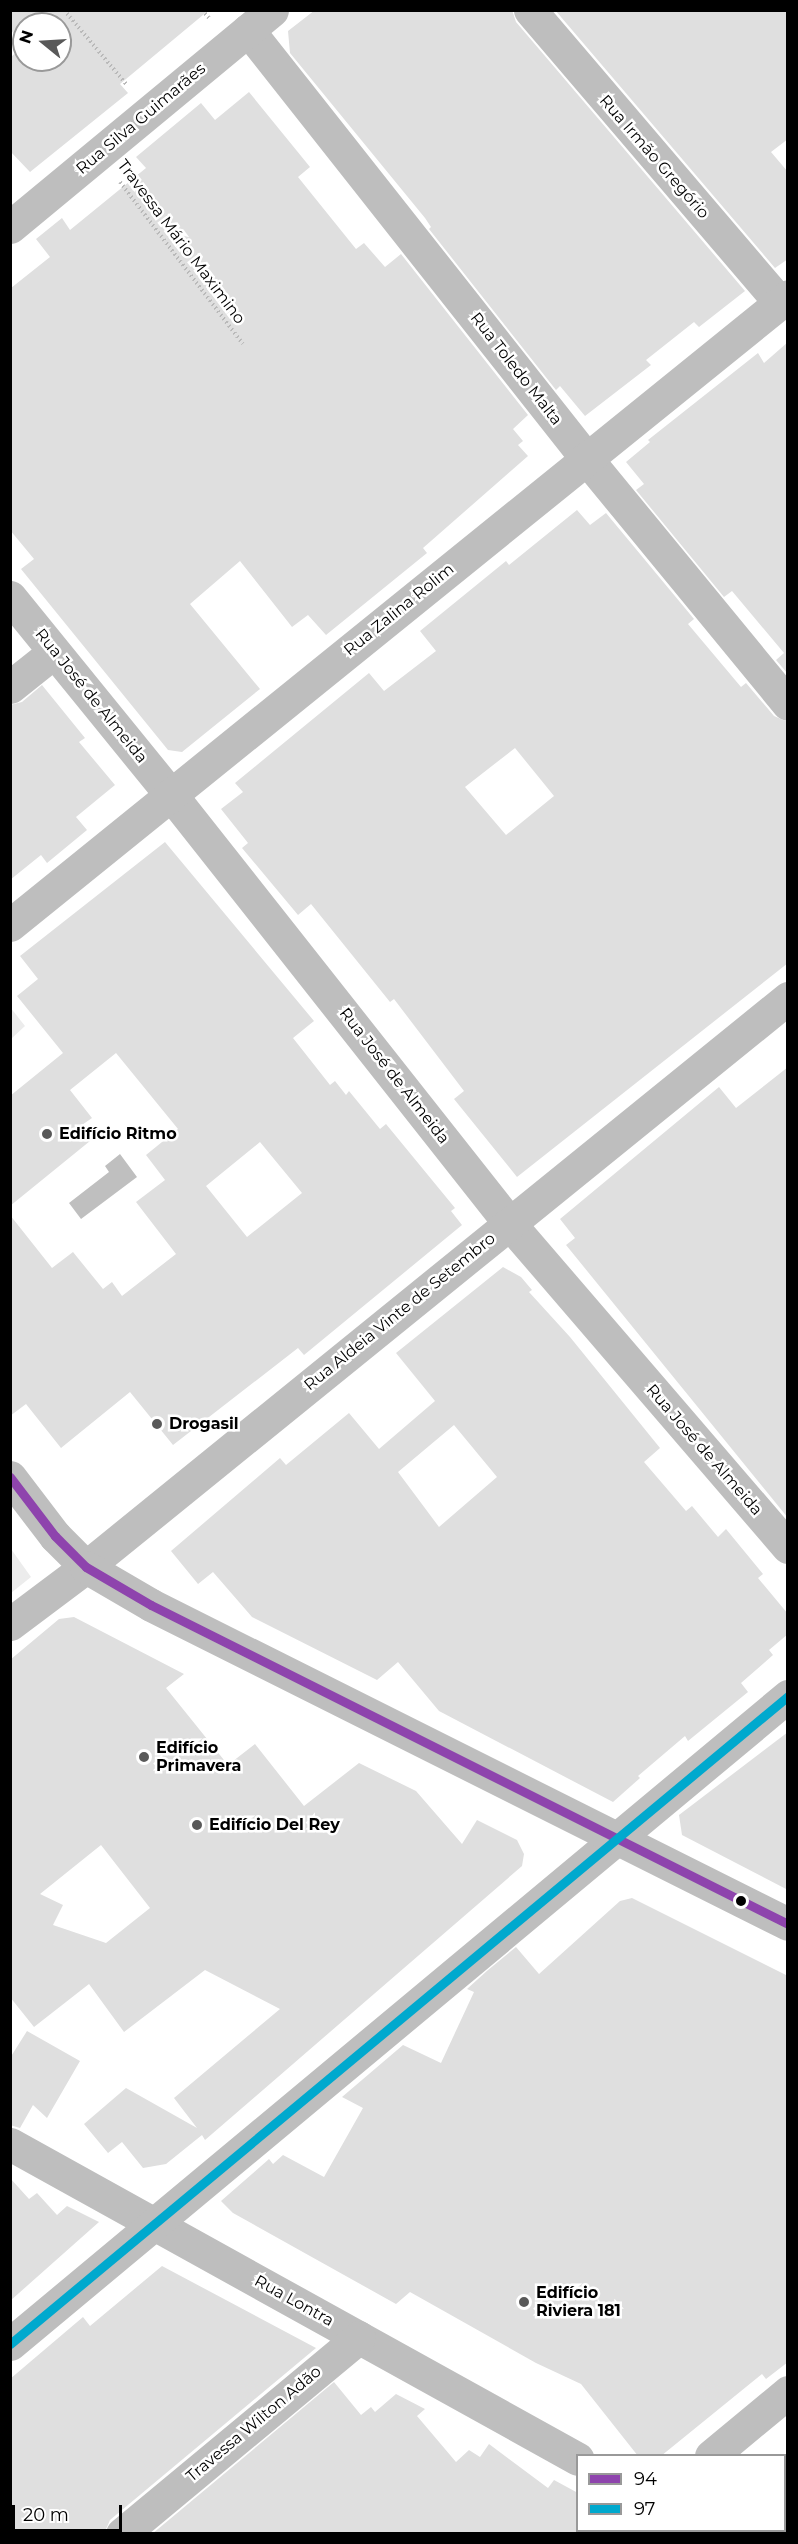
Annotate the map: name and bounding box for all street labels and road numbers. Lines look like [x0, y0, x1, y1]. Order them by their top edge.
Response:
street label: Rua Silva Guimarães [72, 59, 210, 179]
street label: Rua Irmão Gregório [595, 91, 713, 223]
street label: Travessa Mário Maximino [113, 156, 249, 328]
street label: Rua Toledo Malta [466, 309, 566, 429]
street label: Rua Zalina Rolim [340, 560, 458, 660]
street label: Rua José de Almeida [31, 625, 151, 767]
street label: Rua José de Almeida [335, 1004, 453, 1148]
street label: Rua Aldeia Vinte de Setembro [301, 1229, 499, 1395]
street label: Rua José de Almeida [642, 1381, 766, 1519]
street label: Rua Lontra [251, 2271, 337, 2331]
street label: Travessa Wilton Adão [183, 2362, 325, 2486]

